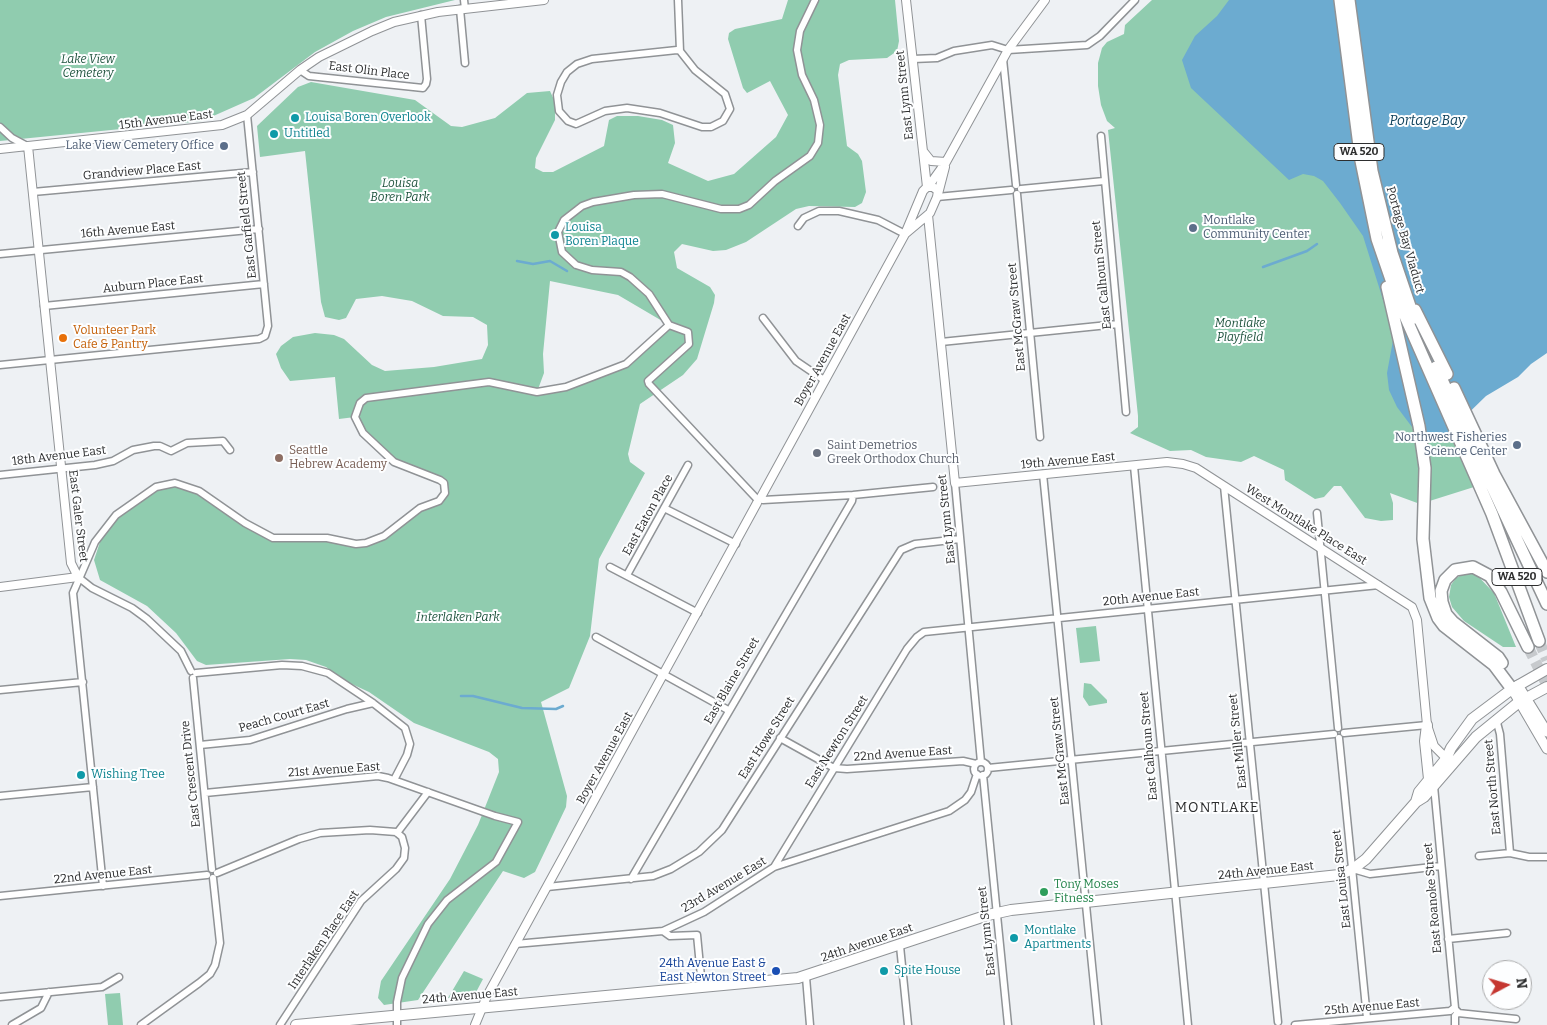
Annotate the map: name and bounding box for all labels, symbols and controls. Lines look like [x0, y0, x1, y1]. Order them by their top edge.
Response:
street label: East Lynn Street [893, 49, 917, 141]
park label: Lake View Cemetery [61, 53, 115, 81]
street label: East Olin Place [328, 59, 410, 83]
street label: 15th Avenue East [119, 107, 213, 133]
place label: Louisa Boren Overlook [305, 111, 431, 125]
marker: Louisa Boren Overlook [289, 112, 301, 124]
water label: Portage Bay [1389, 113, 1465, 129]
place label: Untitled [284, 127, 330, 141]
marker: Untitled [268, 128, 280, 140]
place label: Lake View Cemetery Office [66, 139, 214, 153]
marker: Lake View Cemetery Office [218, 140, 230, 152]
road number: WA 520 [1334, 144, 1384, 160]
street label: Grandview Place East [82, 159, 202, 183]
street label: East Garfield Street [234, 171, 260, 279]
park label: Louisa Boren Park [370, 177, 430, 205]
street label: Portage Bay Viaduct [1383, 185, 1427, 295]
place label: Montlake Community Center [1203, 214, 1309, 242]
street label: 16th Avenue East [80, 219, 176, 241]
street label: East Calhoun Street [1089, 220, 1115, 330]
place label: Louisa Boren Plaque [565, 221, 639, 249]
marker: Montlake Community Center [1187, 222, 1199, 234]
marker: Louisa Boren Plaque [549, 229, 561, 241]
street label: East McGraw Street [1005, 262, 1029, 372]
street label: Auburn Place East [102, 272, 204, 296]
street label: Boyer Avenue East [792, 311, 854, 409]
park label: Montlake Playfield [1215, 317, 1265, 345]
place label: Volunteer Park Cafe & Pantry [73, 324, 156, 352]
marker: Volunteer Park Cafe & Pantry [57, 332, 69, 344]
place label: Northwest Fisheries Science Center [1395, 431, 1507, 459]
place label: Saint Demetrios Greek Orthodox Church [827, 439, 959, 467]
marker: Northwest Fisheries Science Center [1511, 439, 1523, 451]
street label: 18th Avenue East [11, 443, 107, 469]
place label: Seattle Hebrew Academy [289, 444, 387, 472]
marker: Saint Demetrios Greek Orthodox Church [811, 447, 823, 459]
street label: 19th Avenue East [1020, 450, 1116, 472]
marker: Seattle Hebrew Academy [273, 452, 285, 464]
street label: East Galer Street [65, 469, 91, 563]
street label: East Eaton Place [620, 472, 676, 558]
street label: East Lynn Street [935, 473, 959, 565]
street label: West Montlake Place East [1243, 482, 1369, 568]
road number: WA 520 [1492, 568, 1542, 586]
street label: 20th Avenue East [1102, 585, 1200, 609]
park label: Interlaken Park [416, 611, 500, 625]
street label: East Blaine Street [701, 635, 763, 727]
street label: East Calhoun Street [1137, 691, 1161, 801]
street label: East Newton Street [803, 693, 871, 791]
street label: East Miller Street [1226, 693, 1250, 789]
street label: East Howe Street [736, 694, 798, 782]
street label: Peach Court East [237, 696, 331, 736]
street label: East McGraw Street [1047, 696, 1073, 806]
street label: Boyer Avenue East [574, 709, 636, 807]
street label: East Crescent Drive [178, 720, 204, 828]
street label: East North Street [1482, 739, 1504, 835]
street label: 22nd Avenue East [853, 743, 953, 765]
street label: 21st Avenue East [287, 760, 381, 780]
place label: Wishing Tree [91, 768, 165, 782]
marker: Wishing Tree [75, 769, 87, 781]
district label: MONTLAKE [1174, 800, 1260, 816]
street label: East Louisa Street [1330, 829, 1354, 929]
street label: East Roanoke Street [1421, 842, 1445, 954]
street label: 23rd Avenue East [679, 854, 769, 916]
street label: 24th Avenue East [1217, 859, 1315, 883]
street label: 22nd Avenue East [53, 863, 153, 887]
place label: Tony Moses Fitness [1054, 878, 1119, 906]
street label: East Lynn Street [975, 885, 999, 977]
marker: Tony Moses Fitness [1038, 886, 1050, 898]
street label: Interlaken Place East [286, 888, 362, 992]
street label: 24th Avenue East [819, 921, 915, 965]
place label: Montlake Apartments [1024, 924, 1091, 952]
marker: Montlake Apartments [1008, 932, 1020, 944]
place label: 24th Avenue East & East Newton Street [659, 957, 766, 985]
north arrow [1482, 960, 1532, 1010]
place label: Spite House [894, 964, 961, 978]
marker: 24th Avenue East & East Newton Street [770, 965, 782, 977]
marker: Spite House [878, 965, 890, 977]
text: N [1512, 977, 1530, 990]
street label: 24th Avenue East [422, 985, 518, 1007]
street label: 25th Avenue East [1324, 996, 1420, 1018]

